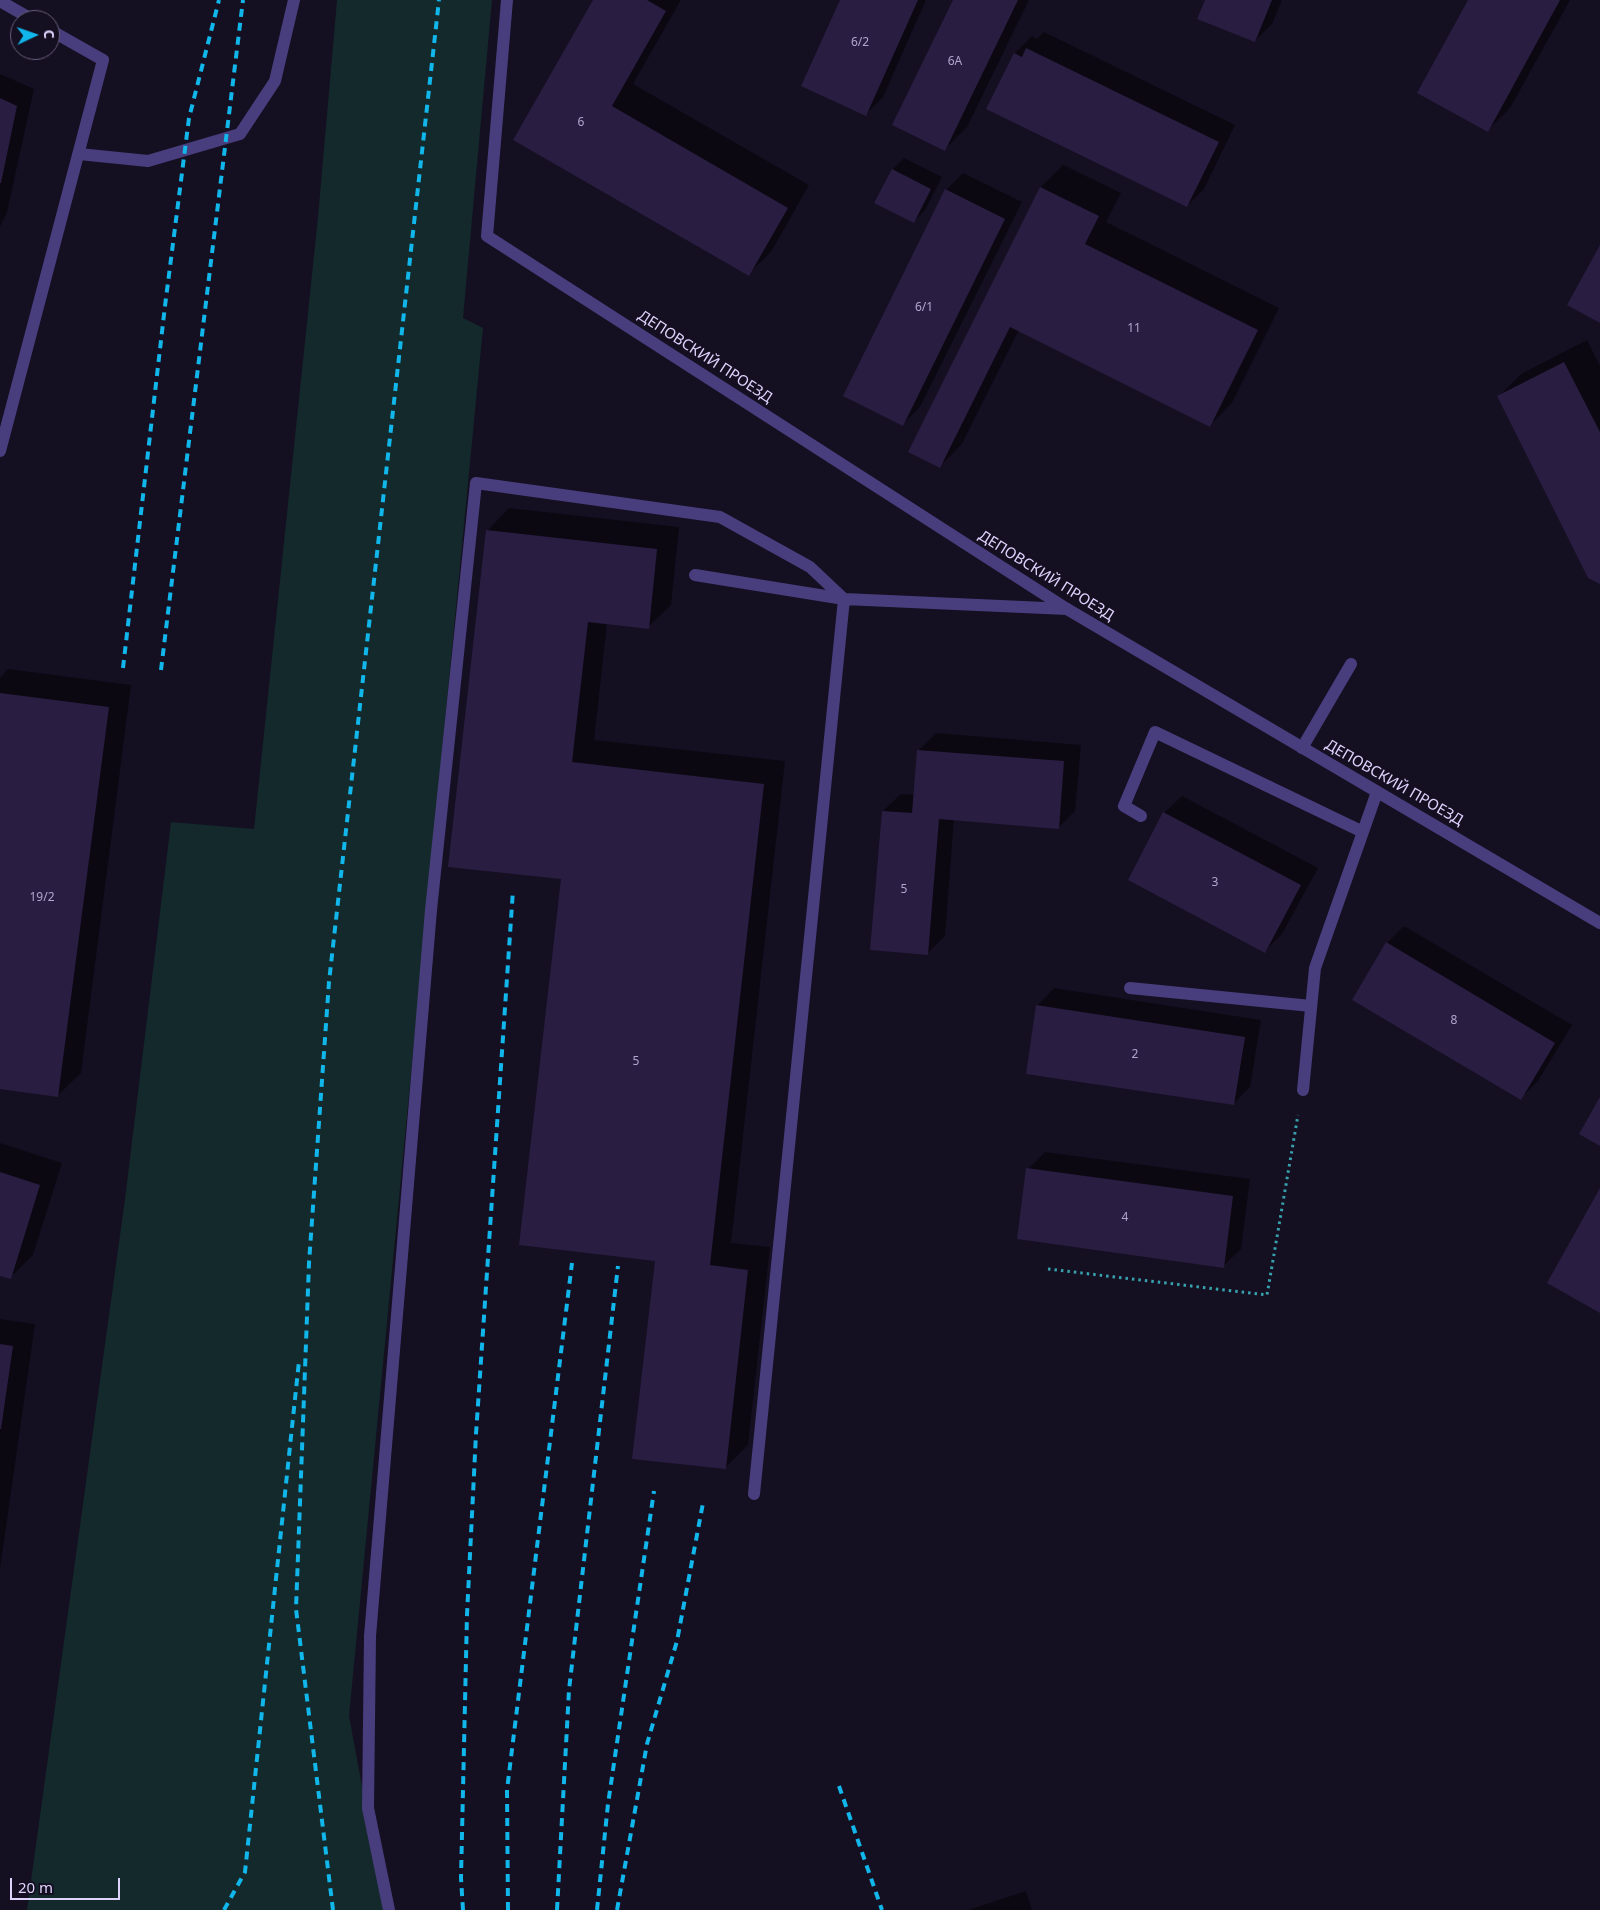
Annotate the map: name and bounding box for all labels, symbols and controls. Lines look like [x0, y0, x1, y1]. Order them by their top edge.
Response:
north arrow [10, 10, 60, 60]
text: С [40, 29, 59, 39]
house number: 6/2 [851, 36, 869, 50]
house number: 6А [948, 55, 962, 69]
house number: 6 [578, 116, 584, 130]
house number: 6/1 [915, 301, 933, 315]
street label: ДЕПОВСКИЙ ПРОЕЗД [635, 307, 775, 407]
house number: 11 [1127, 322, 1141, 336]
street label: ДЕПОВСКИЙ ПРОЕЗД [975, 527, 1117, 625]
street label: ДЕПОВСКИЙ ПРОЕЗД [1322, 736, 1466, 830]
house number: 3 [1212, 876, 1218, 890]
house number: 5 [901, 883, 907, 897]
house number: 19/2 [29, 891, 55, 905]
house number: 8 [1451, 1014, 1457, 1028]
house number: 2 [1132, 1048, 1138, 1062]
house number: 5 [633, 1055, 639, 1069]
house number: 4 [1122, 1211, 1128, 1225]
scale bar [12, 1868, 122, 1900]
text: 20 m [18, 1877, 53, 1897]

